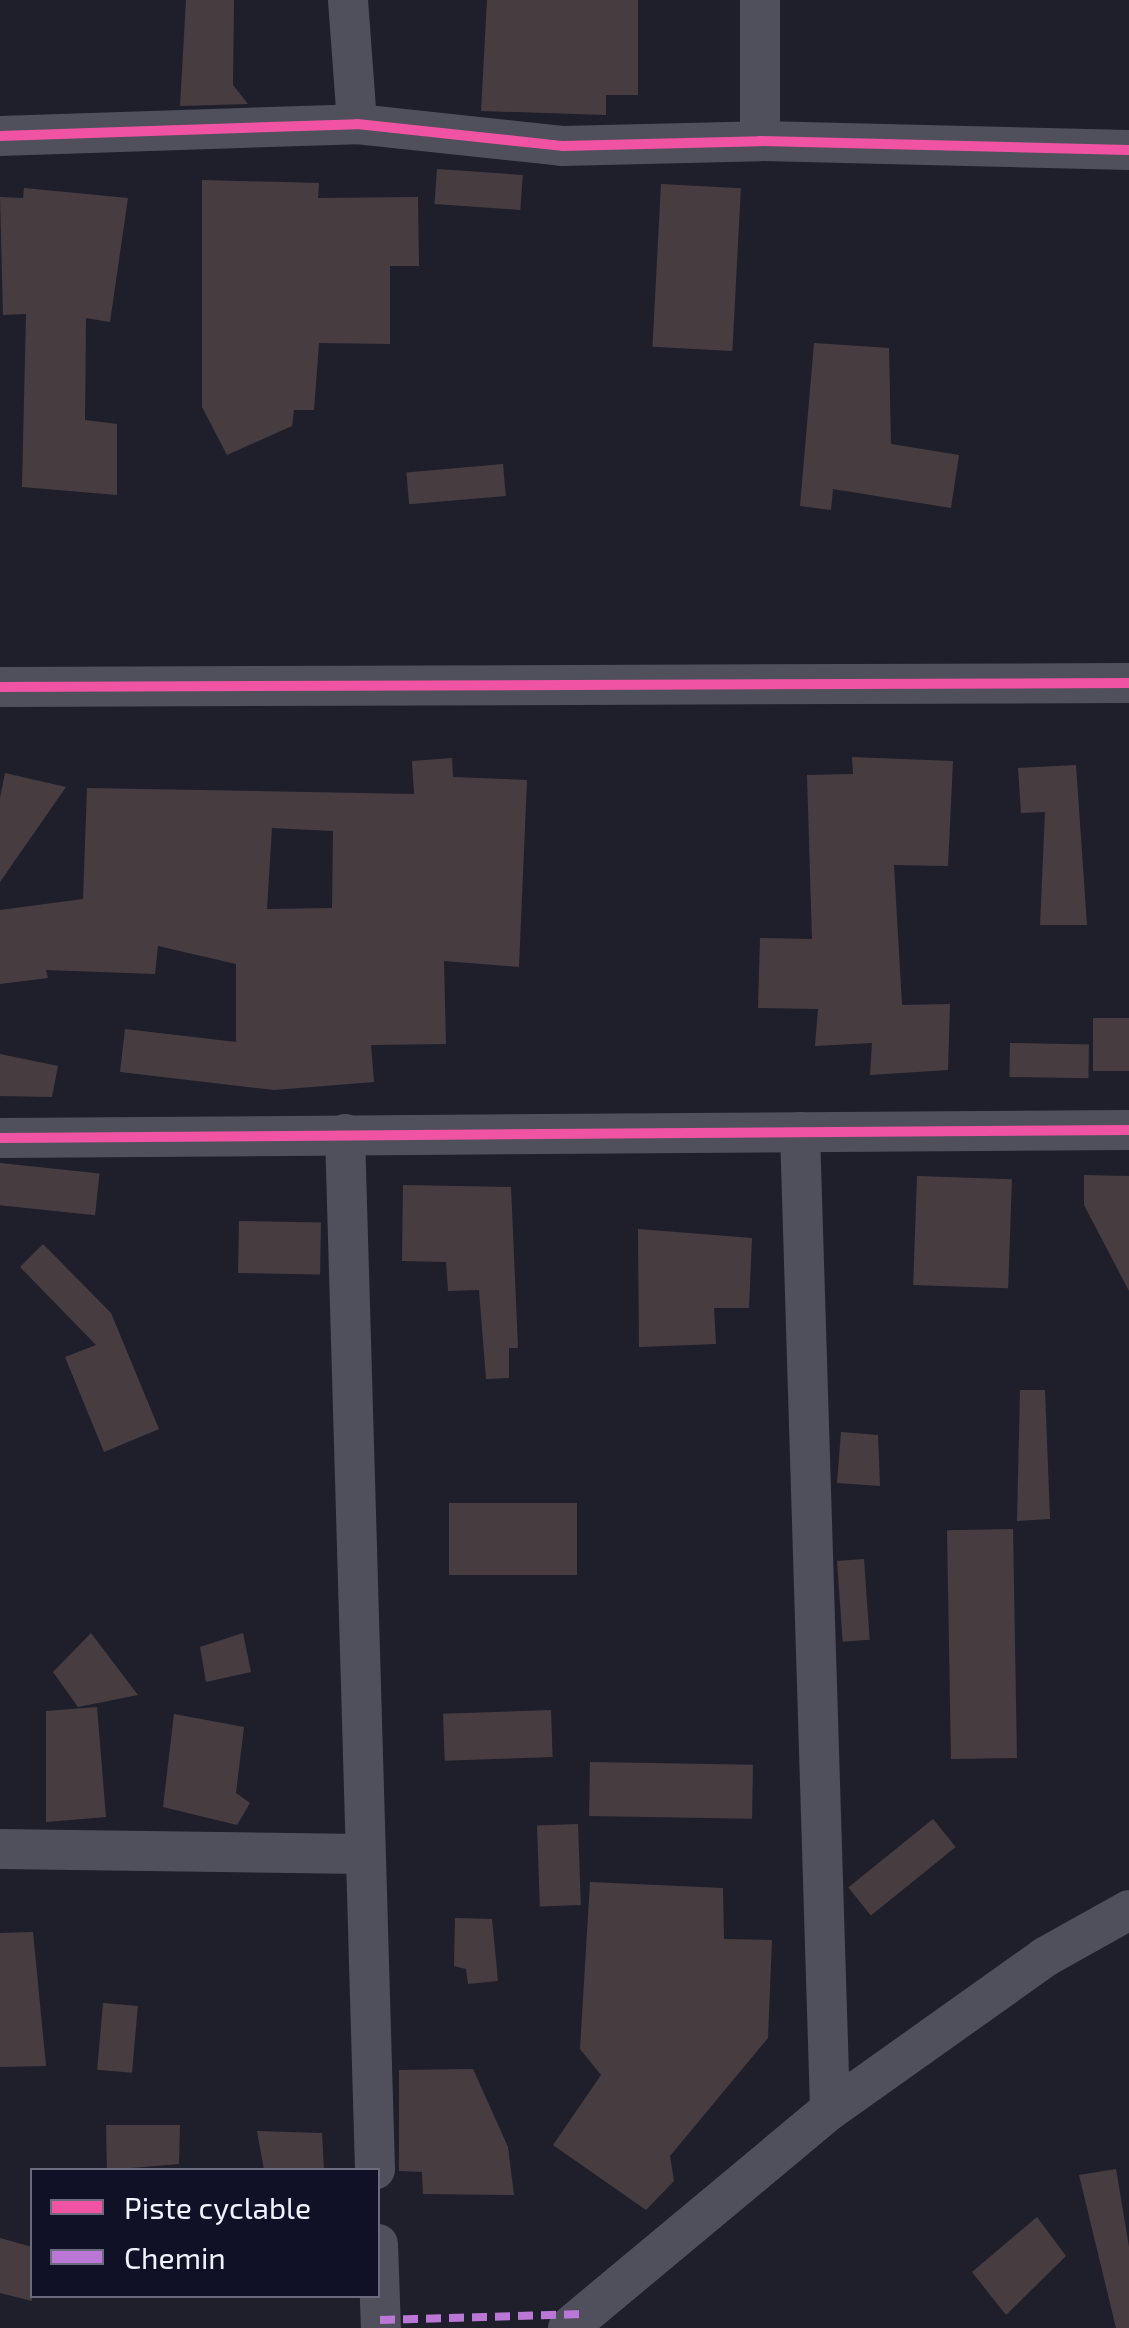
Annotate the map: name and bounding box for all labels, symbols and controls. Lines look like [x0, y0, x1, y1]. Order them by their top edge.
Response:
legend [30, 2168, 380, 2298]
text: Piste cyclable [124, 2189, 311, 2225]
text: Chemin [124, 2239, 226, 2275]

